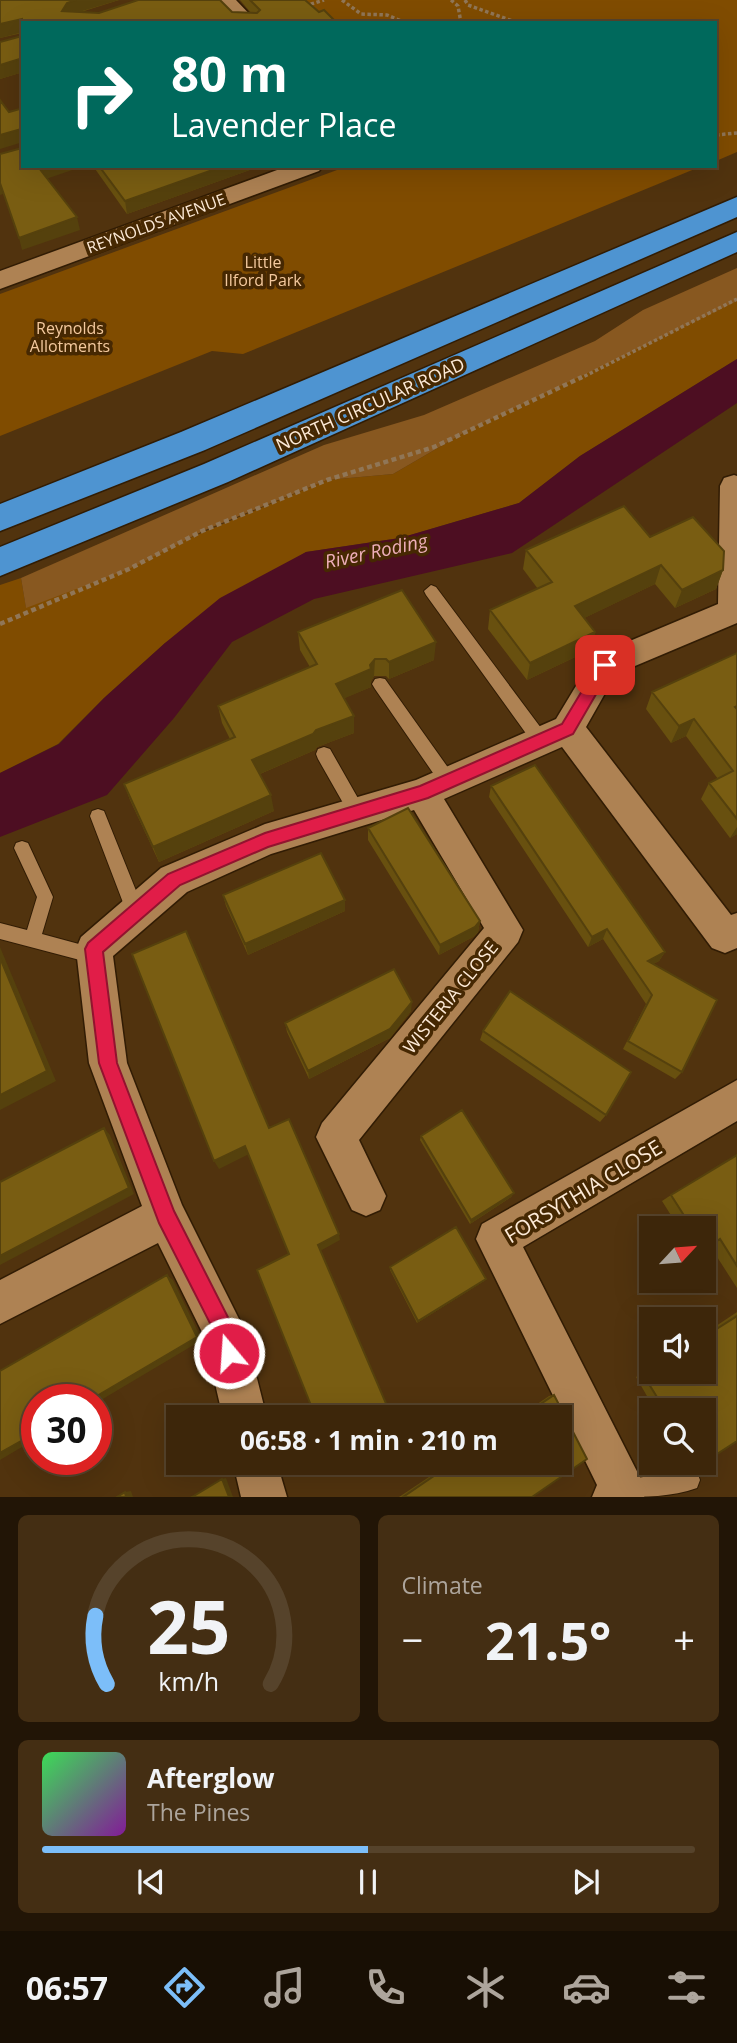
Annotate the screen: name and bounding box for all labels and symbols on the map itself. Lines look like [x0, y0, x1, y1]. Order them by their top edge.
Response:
street label: REYNOLDS AVENUE [84, 188, 228, 258]
park label: Little Ilford Park [224, 251, 302, 291]
park label: Reynolds Allotments [30, 317, 110, 357]
street label: NORTH CIRCULAR ROAD [272, 351, 468, 457]
water label: River Roding [322, 527, 431, 575]
pin [575, 635, 635, 695]
street label: WISTERIA CLOSE [397, 936, 503, 1058]
street label: FORSYTHIA CLOSE [499, 1133, 667, 1249]
north arrow [639, 1216, 716, 1293]
position arrow [192, 1316, 266, 1390]
speed limit sign: 30 [21, 1384, 112, 1475]

